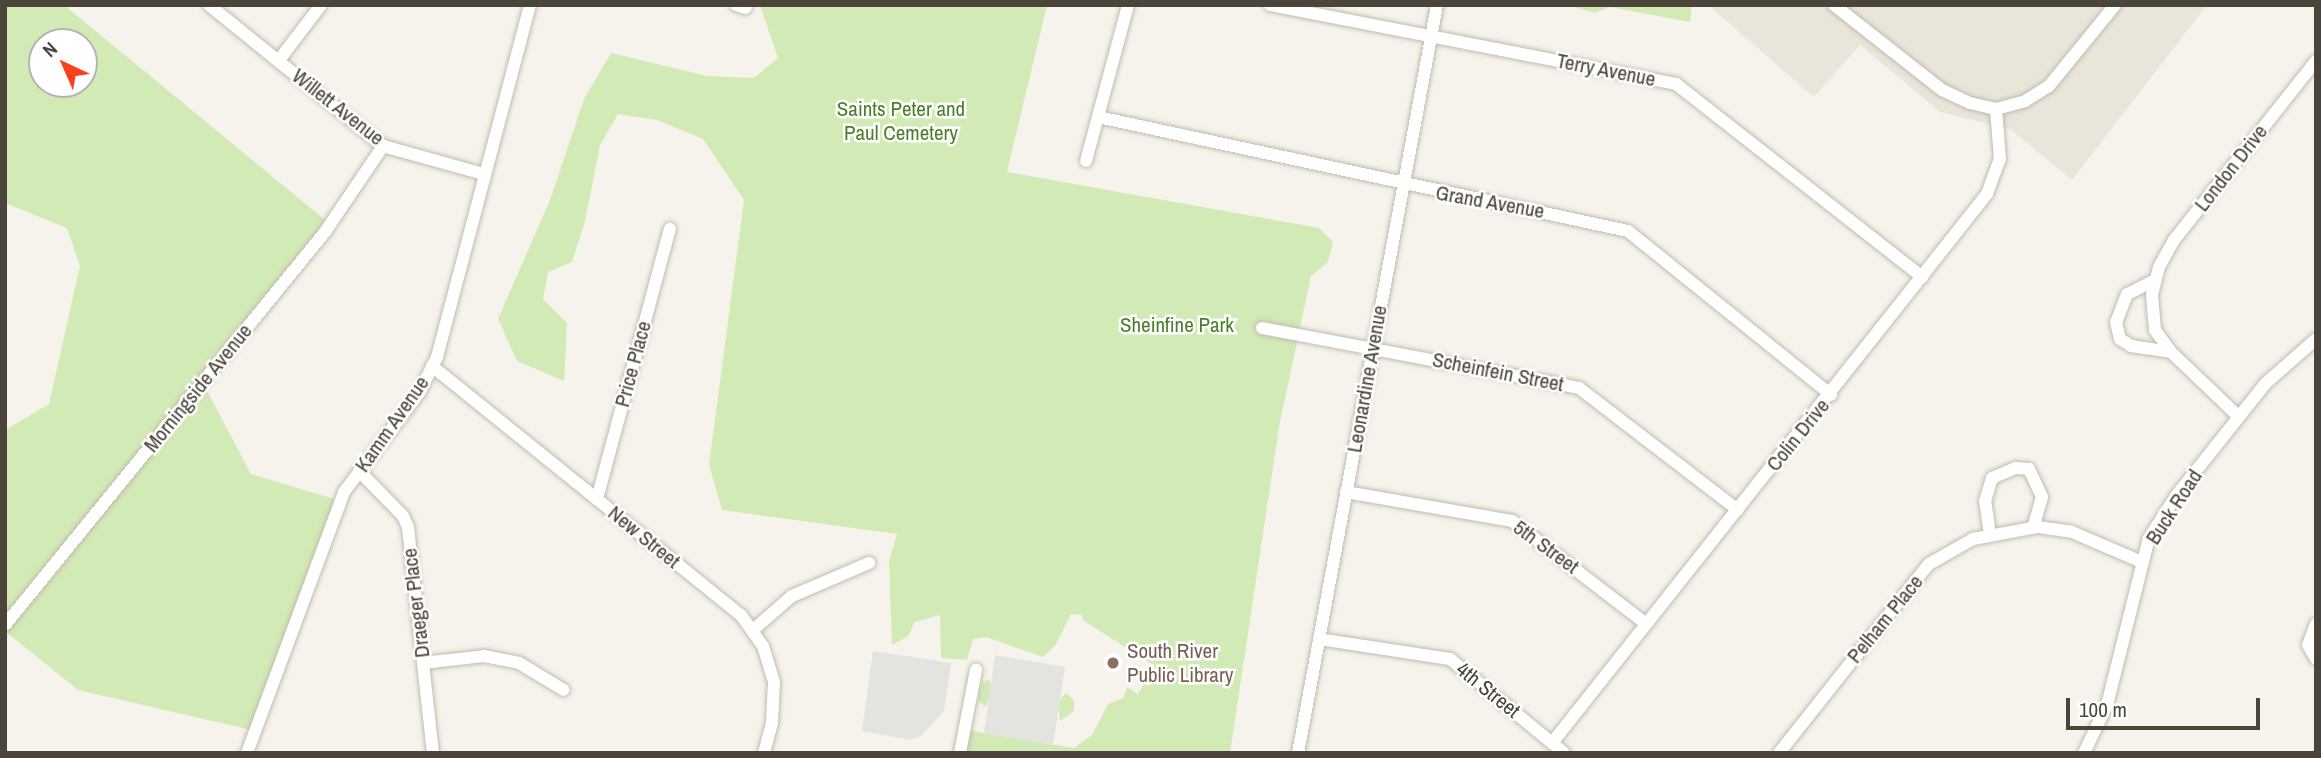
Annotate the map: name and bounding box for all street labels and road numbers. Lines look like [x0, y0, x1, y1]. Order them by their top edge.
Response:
street label: Terry Avenue [1554, 48, 1658, 92]
street label: Willett Avenue [287, 63, 389, 151]
street label: London Drive [2189, 120, 2273, 216]
street label: Grand Avenue [1433, 180, 1547, 224]
street label: Leonardine Avenue [1342, 303, 1392, 455]
street label: Morningside Avenue [138, 318, 258, 458]
street label: Price Place [609, 318, 657, 410]
street label: Scheinfein Street [1430, 347, 1566, 397]
street label: Kamm Avenue [349, 371, 435, 477]
street label: Colin Drive [1761, 394, 1835, 476]
street label: Buck Road [2140, 465, 2208, 549]
street label: New Street [603, 500, 685, 574]
street label: 5th Street [1508, 515, 1584, 579]
street label: Draeger Place [397, 547, 435, 659]
street label: Pelham Place [1842, 570, 1928, 668]
street label: 4th Street [1451, 657, 1525, 723]

